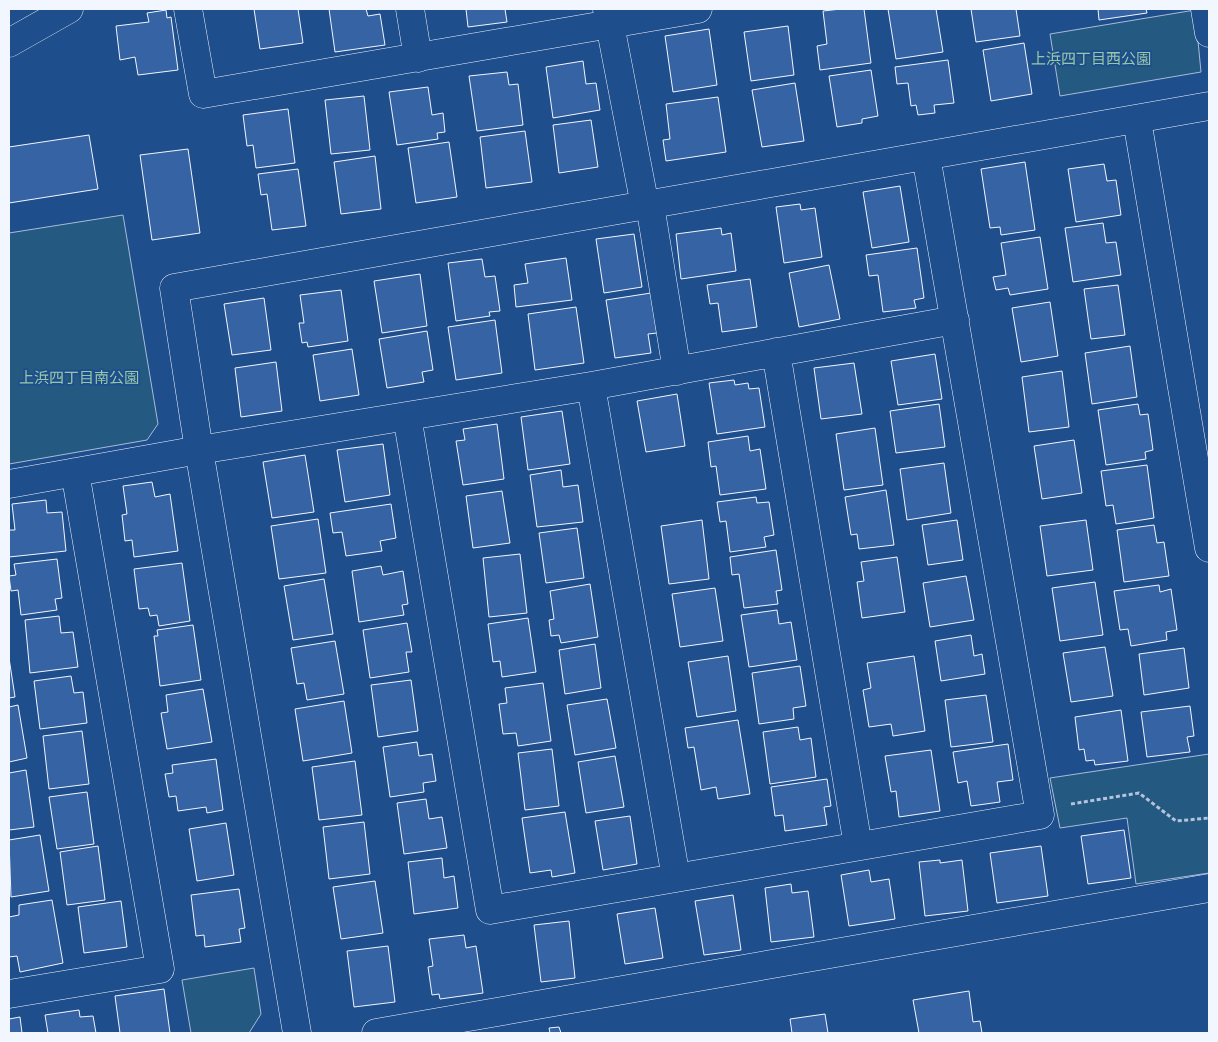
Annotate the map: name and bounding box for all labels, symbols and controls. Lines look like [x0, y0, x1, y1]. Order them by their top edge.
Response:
park label: 上浜四丁目西公園 [1031, 49, 1151, 69]
park label: 上浜四丁目南公園 [19, 368, 139, 388]

